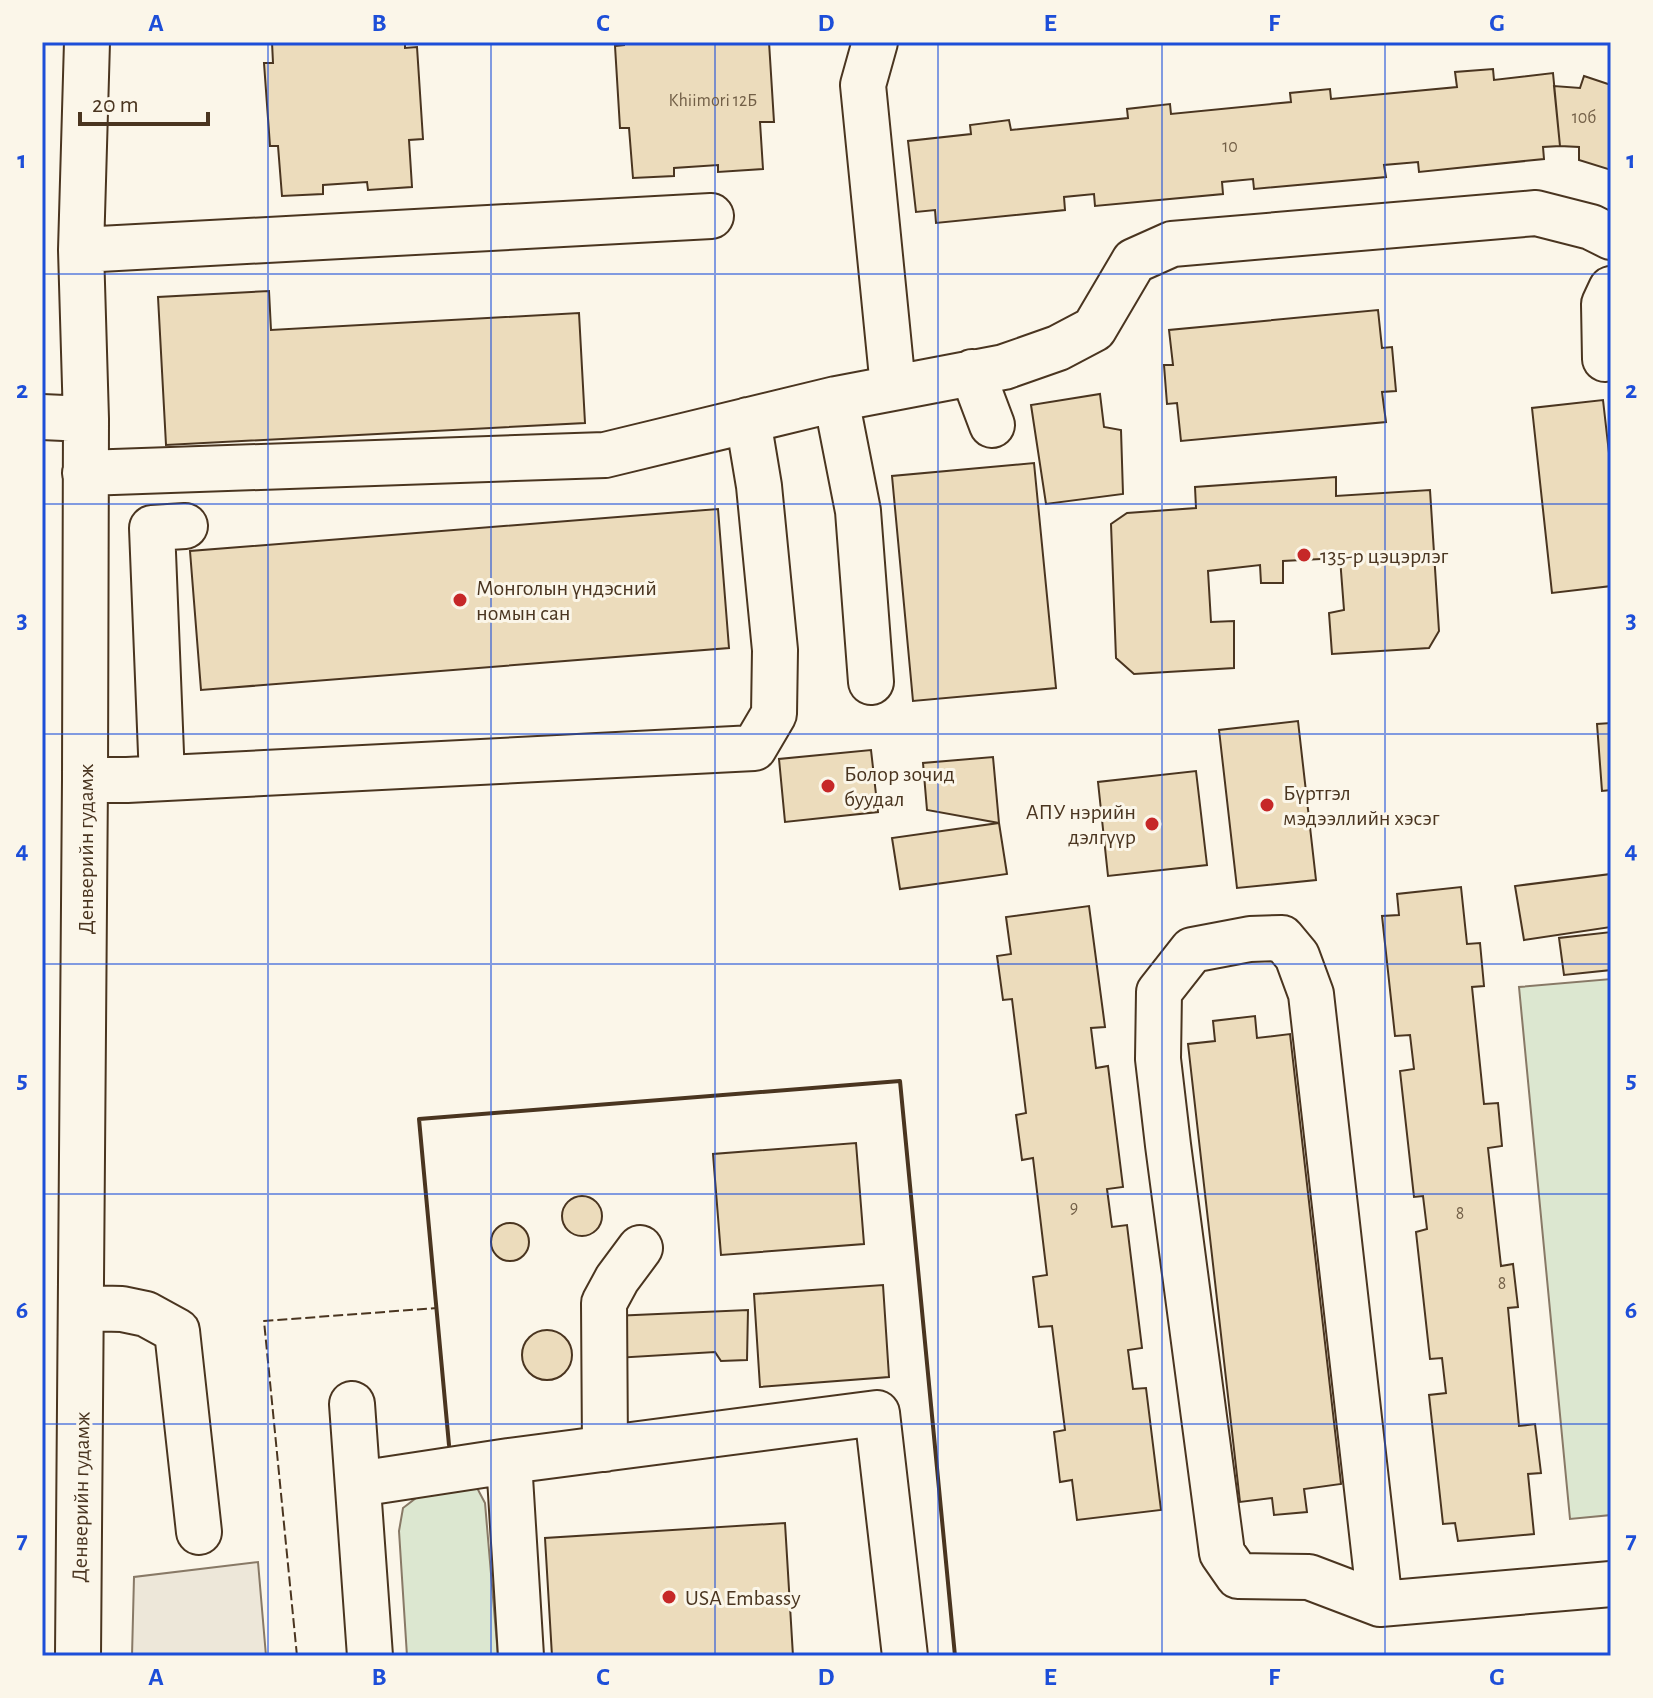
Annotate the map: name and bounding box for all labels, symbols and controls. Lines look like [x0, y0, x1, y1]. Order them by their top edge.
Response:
text: A [148, 10, 164, 36]
text: B [371, 10, 387, 36]
text: C [596, 10, 610, 36]
text: D [817, 10, 835, 36]
text: E [1043, 10, 1057, 36]
text: F [1268, 10, 1281, 36]
text: G [1489, 10, 1505, 36]
scale bar [80, 76, 208, 126]
house number: Khiimori 12Б [669, 92, 757, 110]
text: 20 m [92, 93, 139, 117]
house number: 10б [1572, 108, 1596, 127]
house number: 10 [1222, 138, 1238, 156]
text: 1 [17, 147, 27, 173]
text: 1 [1626, 147, 1636, 173]
text: 2 [16, 377, 28, 403]
text: 2 [1625, 377, 1637, 403]
place label: 135-р цэцэрлэг [1320, 545, 1448, 567]
marker: 135-р цэцэрлэг [1295, 546, 1313, 564]
place label: Монголын үндэсний номын сан [476, 577, 657, 624]
marker: Монголын үндэсний номын сан [451, 591, 469, 609]
text: 3 [16, 607, 28, 633]
text: 3 [1625, 607, 1637, 633]
place label: Болор зочид буудал [844, 763, 955, 810]
street label: Денверийн гудамж [75, 764, 97, 934]
marker: Болор зочид буудал [819, 777, 837, 795]
place label: Бүртгэл мэдээллийн хэсэг [1283, 782, 1440, 829]
marker: Бүртгэл мэдээллийн хэсэг [1258, 796, 1276, 814]
place label: АПУ нэрийн дэлгүүр [1026, 801, 1136, 848]
marker: АПУ нэрийн дэлгүүр [1143, 815, 1161, 833]
text: 4 [15, 837, 29, 863]
text: 4 [1624, 837, 1638, 863]
text: 5 [16, 1067, 28, 1093]
text: 5 [1625, 1067, 1637, 1093]
house number: 9 [1070, 1199, 1078, 1217]
house number: 8 [1456, 1205, 1464, 1223]
house number: 8 [1498, 1275, 1506, 1293]
text: 6 [16, 1297, 28, 1323]
text: 6 [1625, 1297, 1637, 1323]
street label: Денверийн гудамж [69, 1411, 93, 1583]
text: 7 [16, 1527, 28, 1553]
text: 7 [1625, 1527, 1637, 1553]
place label: USA Embassy [685, 1587, 801, 1609]
marker: USA Embassy [660, 1588, 678, 1606]
text: A [148, 1664, 164, 1690]
text: B [371, 1664, 387, 1690]
text: C [596, 1664, 610, 1690]
text: D [817, 1664, 835, 1690]
text: E [1043, 1664, 1057, 1690]
text: F [1268, 1664, 1281, 1690]
text: G [1489, 1664, 1505, 1690]

